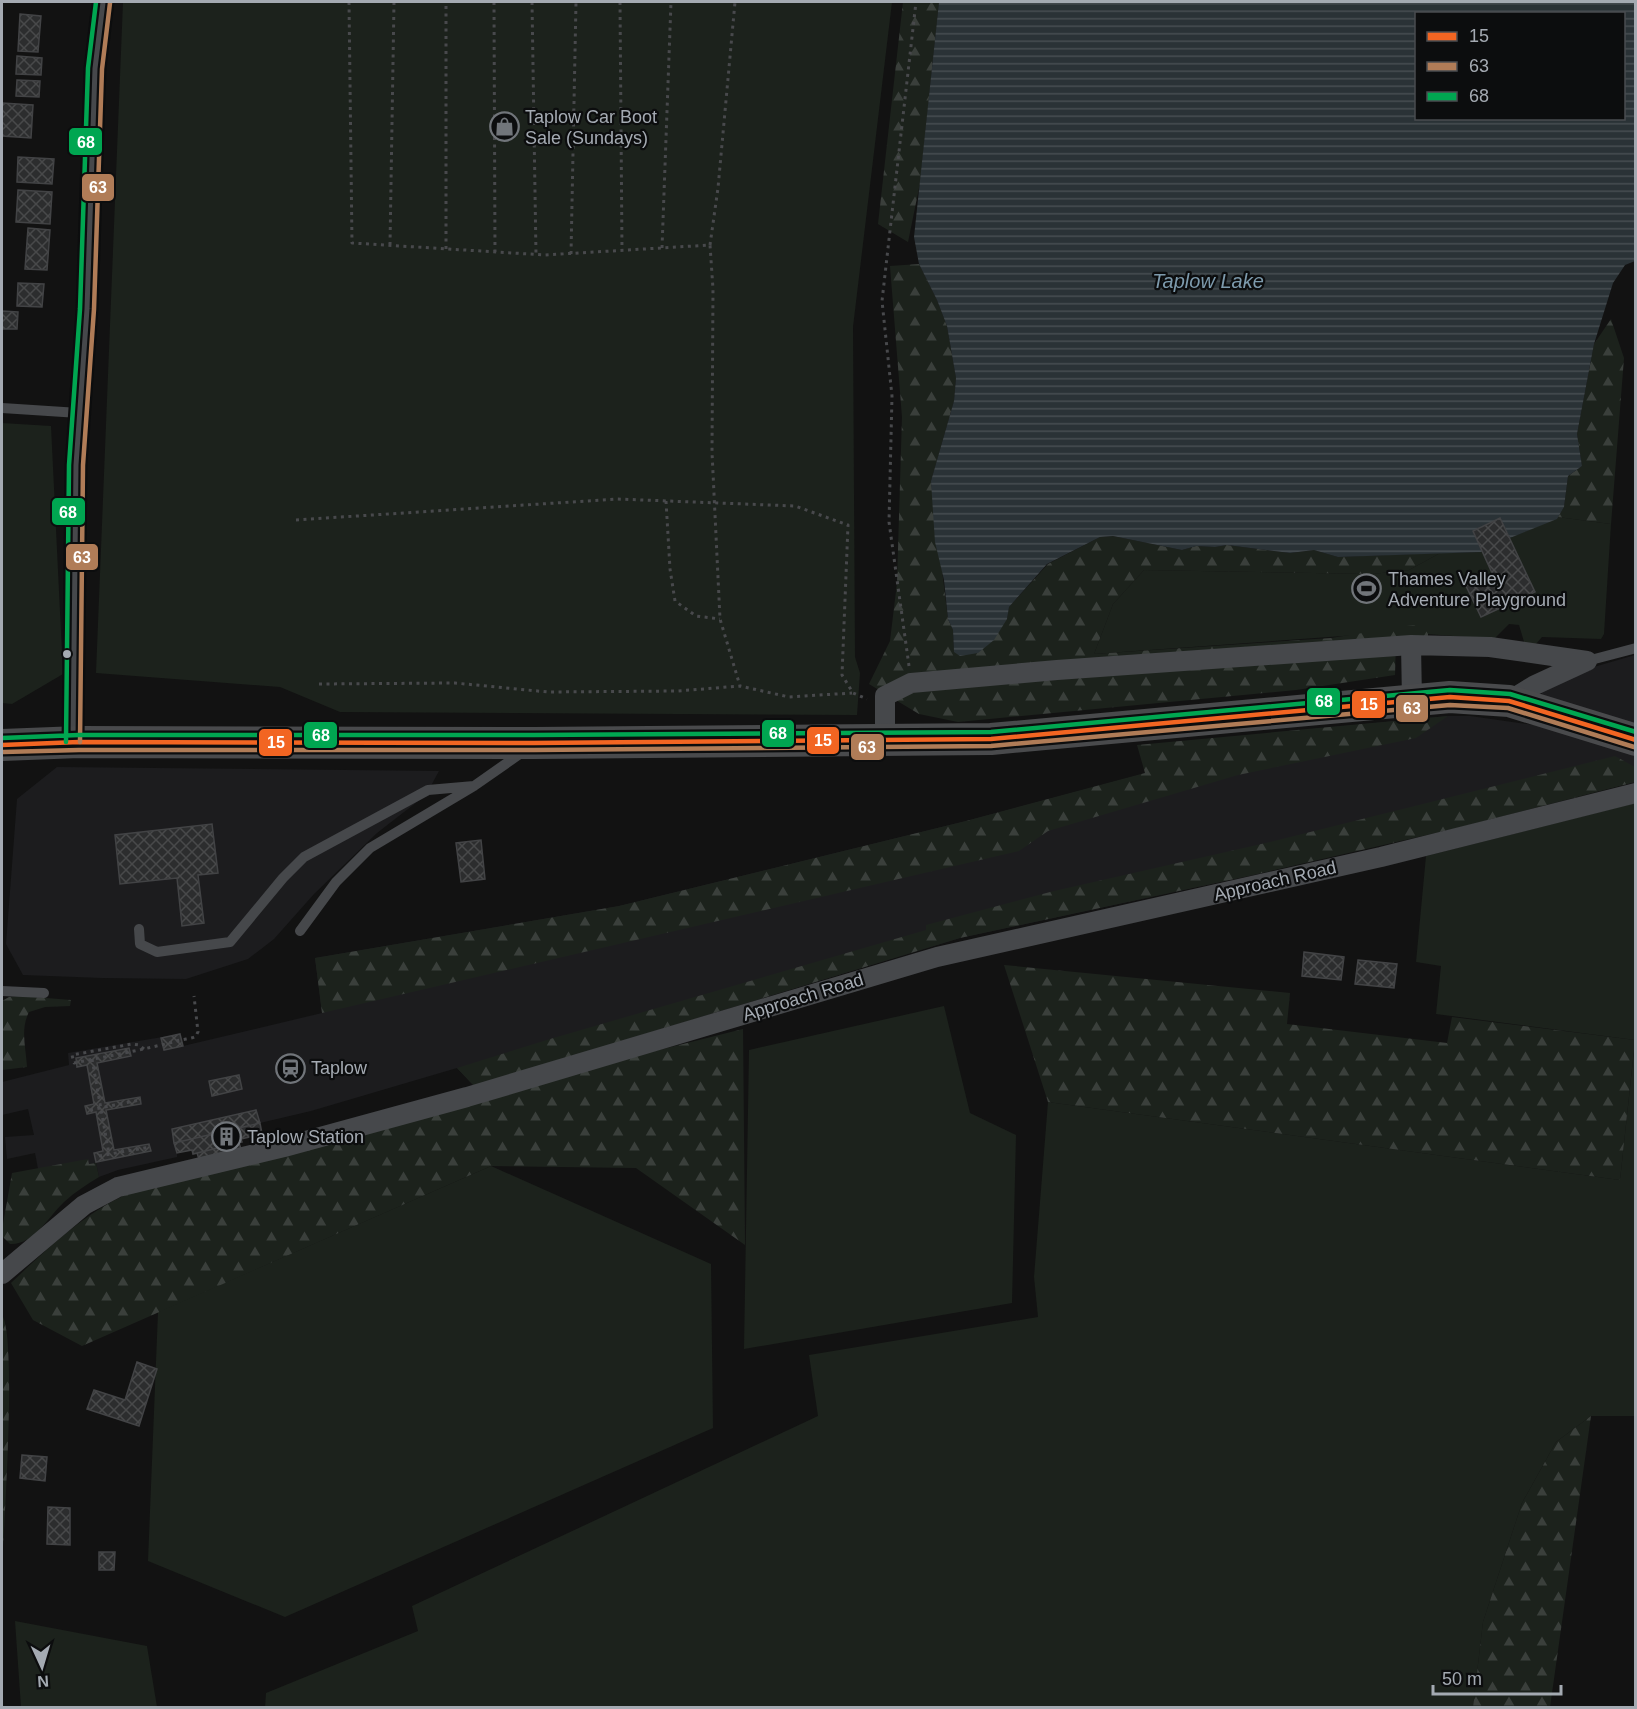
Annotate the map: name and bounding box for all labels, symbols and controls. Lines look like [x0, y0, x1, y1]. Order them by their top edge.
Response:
legend [1415, 12, 1625, 120]
text: 15 [1469, 26, 1489, 46]
text: 63 [1469, 56, 1489, 76]
text: 68 [1469, 86, 1489, 106]
place label: Taplow Car Boot Sale (Sundays) [525, 107, 657, 148]
shop icon: Taplow Car Boot Sale (Sundays) [488, 111, 520, 143]
line badge: 68 [68, 127, 103, 156]
text: 68 [77, 134, 95, 151]
line badge: 63 [81, 173, 115, 202]
text: 63 [89, 179, 107, 196]
water label: Taplow Lake [1152, 270, 1264, 292]
line badge: 68 [51, 497, 86, 526]
text: 68 [59, 504, 77, 521]
line badge: 63 [65, 543, 99, 571]
text: 63 [73, 549, 91, 566]
place label: Thames Valley Adventure Playground [1388, 569, 1566, 610]
sports icon: Thames Valley Adventure Playground [1351, 573, 1383, 605]
unlabelled marker [61, 648, 73, 660]
line badge: 68 [1306, 687, 1341, 716]
line badge: 15 [1351, 690, 1386, 719]
text: 68 [1315, 693, 1333, 710]
line badge: 63 [1395, 694, 1429, 723]
text: 15 [1360, 696, 1378, 713]
text: 63 [1403, 700, 1421, 717]
line badge: 68 [761, 719, 795, 748]
line badge: 68 [303, 721, 338, 749]
text: 68 [769, 725, 787, 742]
line badge: 15 [806, 726, 840, 755]
text: 68 [312, 727, 330, 744]
line badge: 15 [258, 728, 293, 757]
text: 15 [814, 732, 832, 749]
line badge: 63 [850, 733, 885, 761]
text: 15 [267, 734, 285, 751]
text: 63 [858, 739, 876, 756]
street label: Approach Road [1212, 857, 1338, 905]
street label: Approach Road [740, 969, 866, 1025]
station icon: Taplow [274, 1052, 306, 1084]
place label: Taplow [311, 1058, 368, 1078]
building icon: Taplow Station [210, 1121, 242, 1153]
place label: Taplow Station [247, 1127, 364, 1147]
north arrow [12, 1637, 72, 1697]
scale bar [1433, 1658, 1560, 1696]
text: 50 m [1442, 1669, 1482, 1689]
text: N [37, 1673, 49, 1690]

